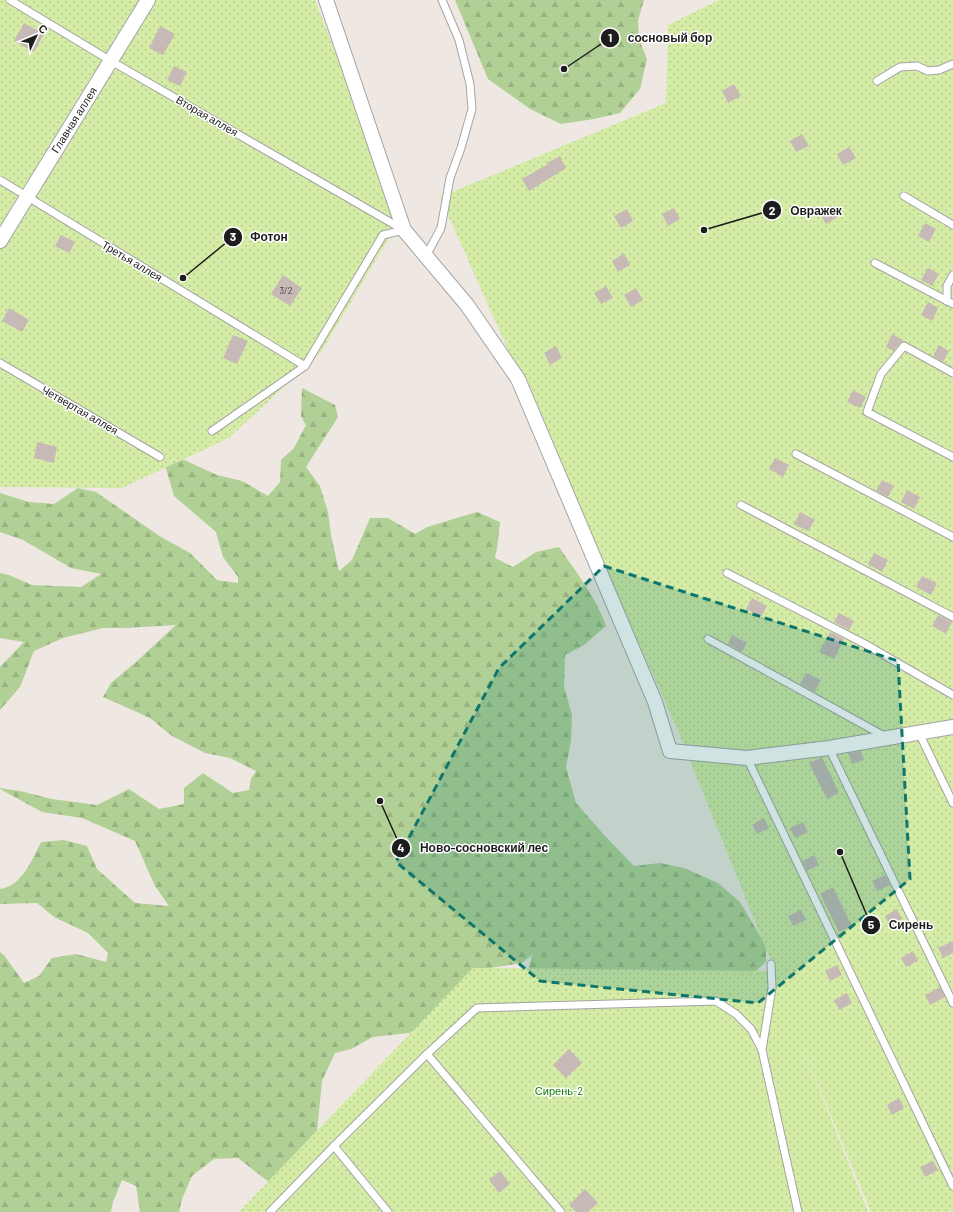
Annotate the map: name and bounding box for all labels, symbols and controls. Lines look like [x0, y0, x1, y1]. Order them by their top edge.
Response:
north arrow [16, 16, 56, 56]
text: С [36, 21, 51, 36]
callout: сосновый бор [600, 26, 720, 50]
text: 1 [608, 30, 612, 44]
text: сосновый бор [628, 30, 712, 45]
street label: Главная аллея [48, 84, 99, 155]
street label: Вторая аллея [174, 93, 241, 139]
callout: Овражек [762, 198, 849, 222]
text: 2 [769, 203, 776, 217]
text: Овражек [790, 203, 843, 218]
callout: Фотон [223, 225, 296, 249]
text: 3 [230, 229, 236, 243]
text: Фотон [250, 229, 288, 243]
street label: Третья аллея [100, 238, 165, 284]
house number: 3/2 [279, 285, 293, 296]
street label: Четвертая аллея [40, 382, 121, 437]
callout: Ново-сосновский лес [391, 836, 556, 860]
text: 4 [397, 840, 405, 854]
text: Ново-сосновский лес [420, 840, 548, 854]
callout: Сирень [861, 913, 941, 937]
text: 5 [868, 917, 875, 931]
text: Сирень [889, 917, 933, 932]
park label: Сирень-2 [535, 1084, 583, 1097]

